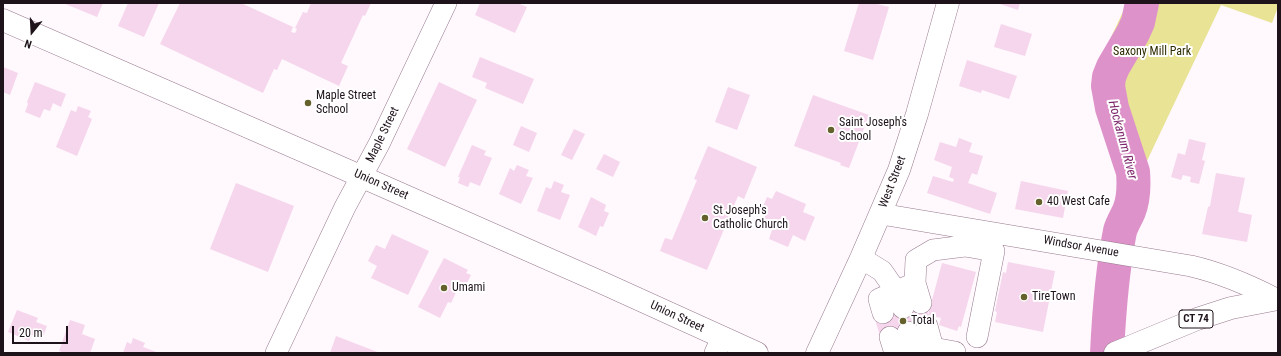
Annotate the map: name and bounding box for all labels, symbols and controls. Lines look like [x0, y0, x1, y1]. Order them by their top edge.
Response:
north arrow [12, 12, 52, 52]
text: N [23, 37, 33, 51]
park label: Saxony Mill Park [1113, 45, 1191, 59]
place label: Maple Street School [316, 89, 376, 117]
marker: Maple Street School [303, 98, 313, 108]
water label: Hockanum River [1104, 99, 1140, 181]
street label: Maple Street [363, 105, 403, 165]
place label: Saint Joseph's School [839, 116, 907, 144]
marker: Saint Joseph's School [826, 125, 836, 135]
street label: West Street [877, 154, 909, 210]
street label: Union Street [352, 167, 410, 203]
place label: 40 West Cafe [1047, 195, 1110, 209]
marker: 40 West Cafe [1034, 197, 1044, 207]
place label: St Joseph's Catholic Church [713, 204, 788, 232]
marker: St Joseph's Catholic Church [700, 213, 710, 223]
street label: Windsor Avenue [1042, 233, 1120, 261]
place label: Umami [452, 281, 485, 295]
marker: Umami [439, 283, 449, 293]
place label: TireTown [1032, 290, 1075, 304]
marker: TireTown [1019, 292, 1029, 302]
street label: Union Street [648, 298, 706, 336]
road number: CT 74 [1179, 310, 1213, 328]
place label: Total [911, 314, 935, 328]
marker: Total [898, 316, 908, 326]
scale bar [14, 318, 70, 344]
text: 20 m [19, 326, 43, 340]

